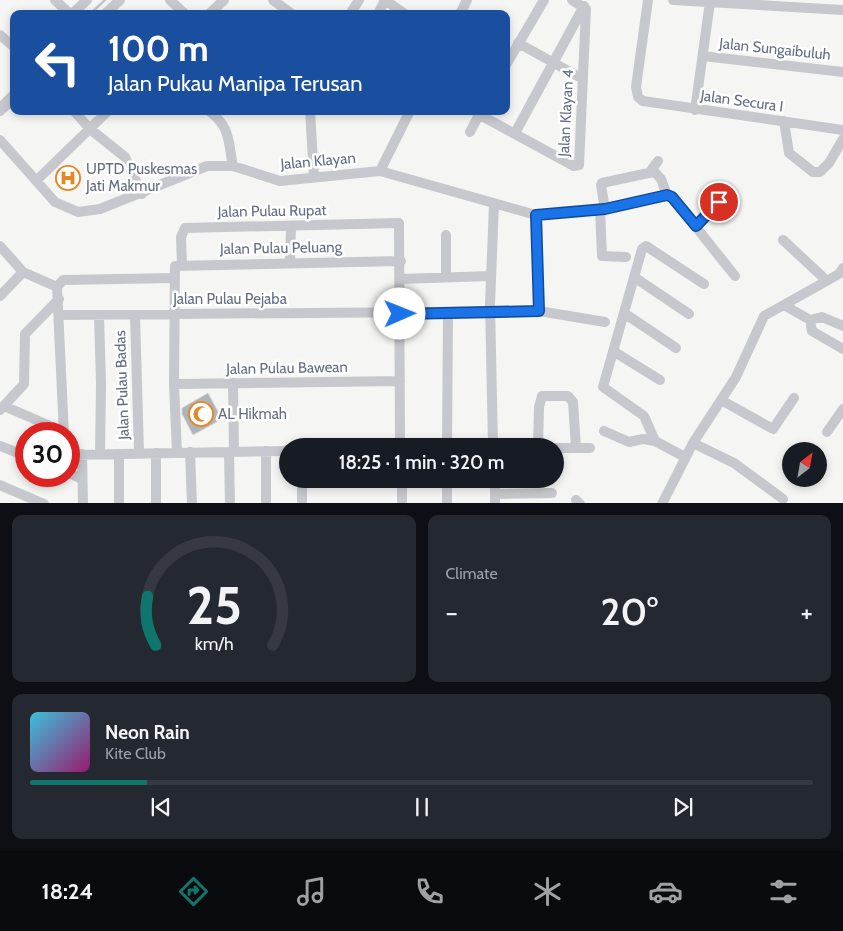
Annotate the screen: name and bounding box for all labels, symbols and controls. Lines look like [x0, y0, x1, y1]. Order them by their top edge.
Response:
text: 100 m [108, 27, 209, 70]
icon: left [25, 30, 90, 95]
street label: Jalan Sungaibuluh [717, 34, 832, 64]
street label: Jalan Klayan 4 [555, 69, 577, 158]
text: Jalan Pukau Manipa Terusan [108, 70, 362, 97]
street label: Jalan Secura I [698, 86, 785, 116]
street label: Jalan Klayan [279, 149, 356, 173]
place label: UPTD Puskesmas Jati Makmur [85, 160, 197, 195]
hospital icon: UPTD Puskesmas Jati Makmur [55, 165, 81, 191]
pin [698, 181, 740, 223]
icon: arrive [705, 188, 733, 216]
street label: Jalan Pulau Rupat [216, 201, 327, 221]
street label: Jalan Pulau Peluang [219, 238, 343, 258]
position arrow [373, 287, 425, 339]
street label: Jalan Pulau Pejaba [172, 290, 288, 308]
street label: Jalan Pulau Badas [111, 330, 133, 441]
street label: Jalan Pulau Bawean [225, 358, 348, 378]
mosque icon: AL Hikmah [188, 401, 214, 427]
place label: AL Hikmah [218, 405, 287, 423]
speed limit sign: 30 [15, 422, 80, 487]
north arrow [782, 442, 828, 488]
map controls [782, 442, 827, 487]
text: 18:25 · 1 min · 320 m [339, 451, 504, 474]
text: Climate [446, 564, 498, 583]
text: 25 [186, 574, 241, 637]
text: 20° [600, 588, 658, 635]
text: − [446, 595, 458, 629]
text: + [801, 595, 813, 629]
text: km/h [194, 633, 233, 654]
text: Neon Rain [105, 721, 190, 744]
text: Kite Club [105, 744, 166, 763]
icon: previous [147, 793, 175, 821]
icon: pause [408, 793, 436, 821]
icon: next [669, 793, 697, 821]
icon: directions [176, 874, 211, 909]
icon: music [294, 874, 329, 909]
icon: phone [412, 874, 447, 909]
icon: climate [530, 874, 565, 909]
icon: car [648, 874, 683, 909]
icon: filters [766, 874, 801, 909]
text: 18:24 [42, 878, 93, 905]

